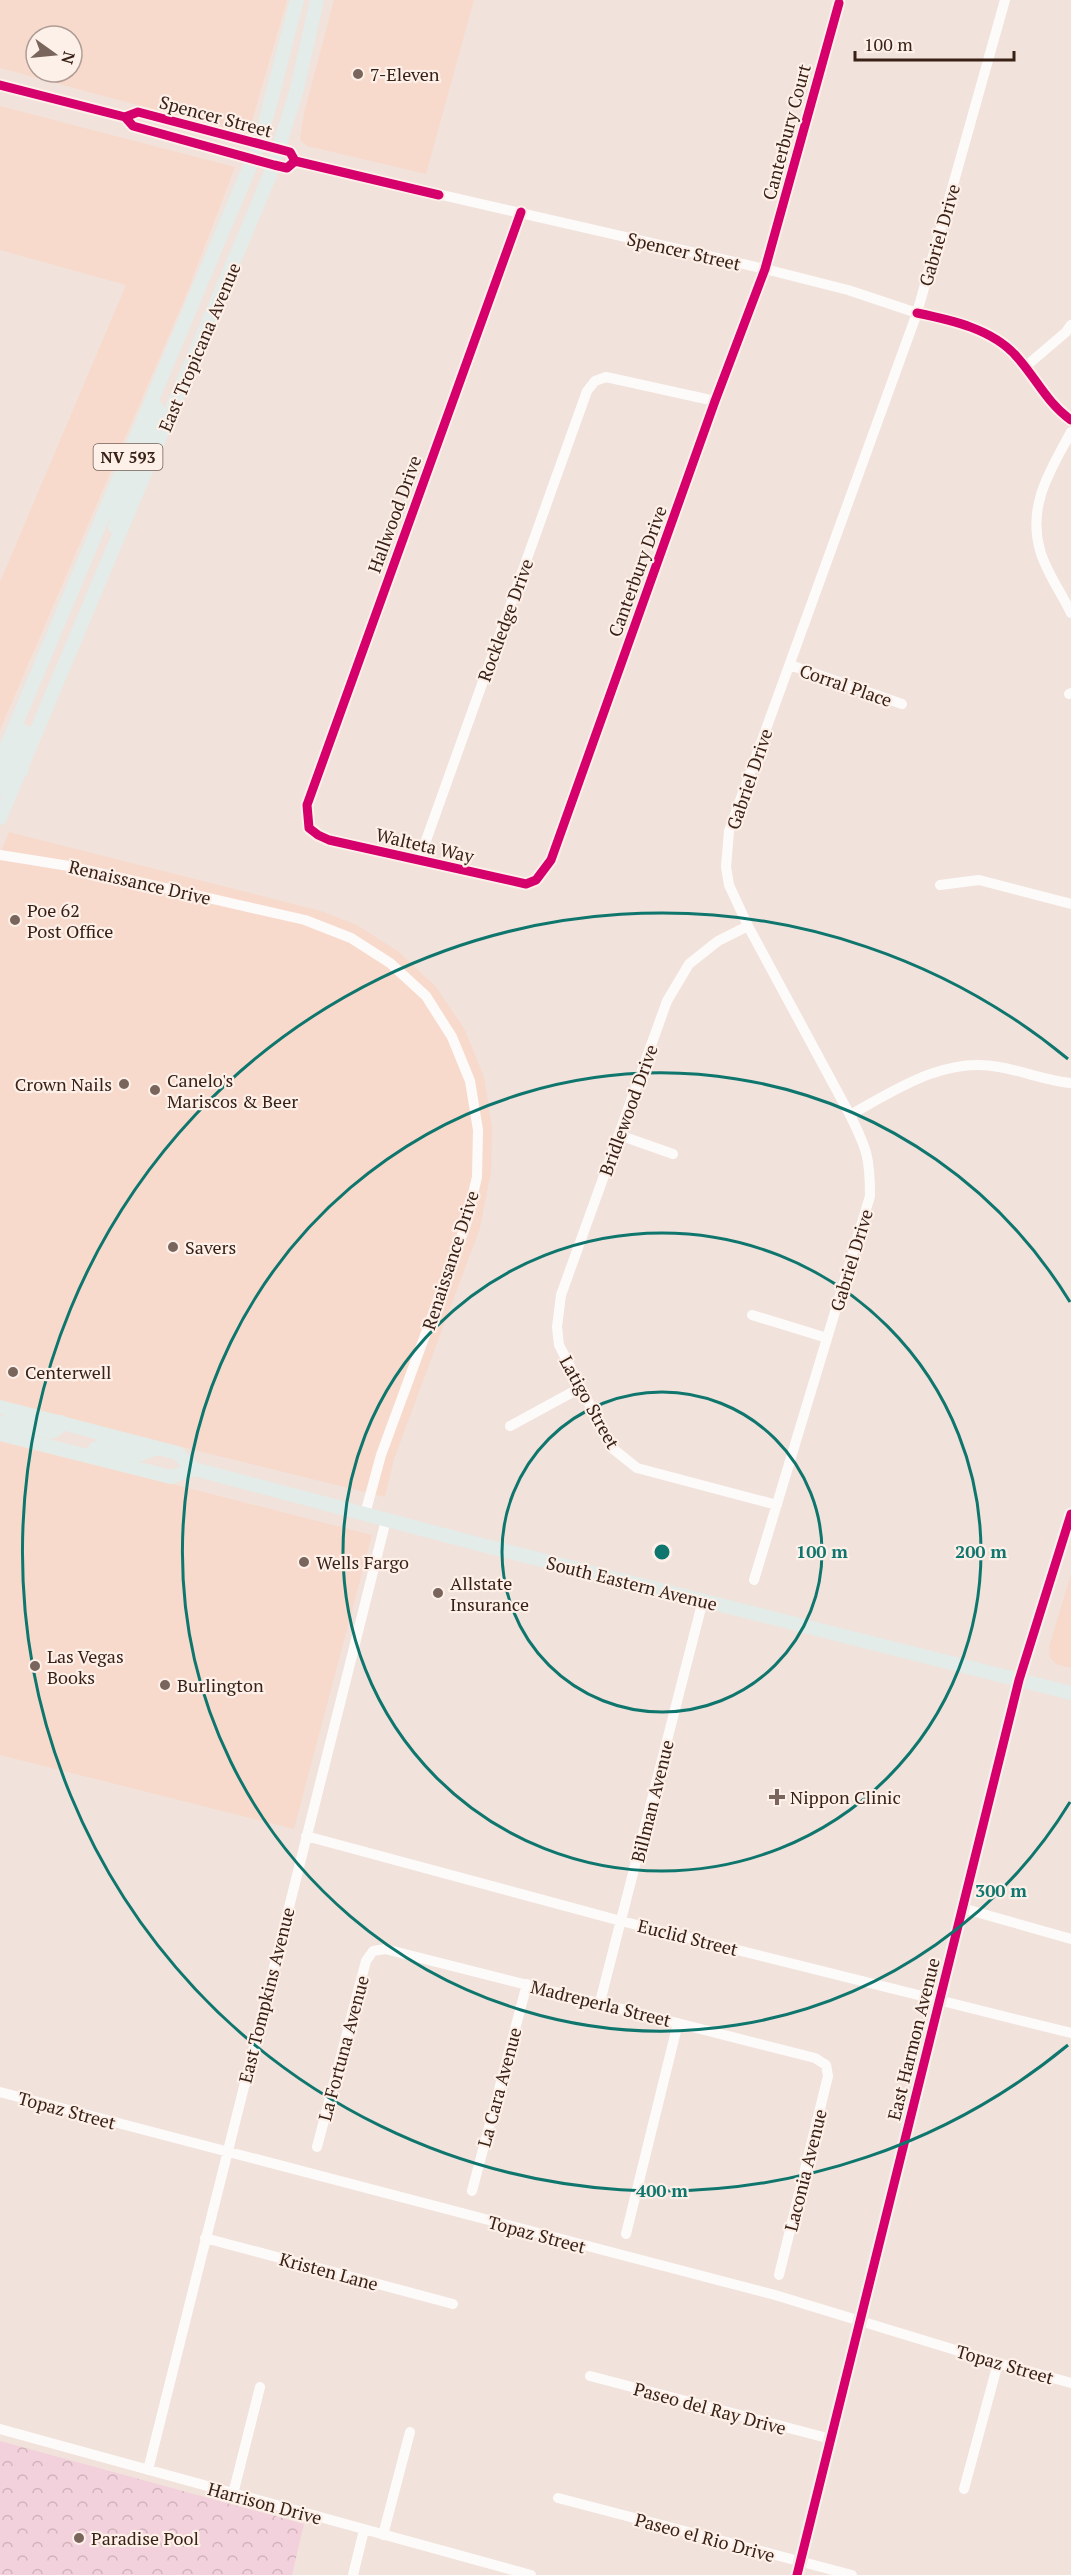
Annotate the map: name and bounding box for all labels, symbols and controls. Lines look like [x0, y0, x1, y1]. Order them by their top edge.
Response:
north arrow [24, 24, 84, 84]
scale bar [855, 24, 1014, 62]
text: 100 m [864, 32, 913, 56]
text: N [56, 49, 81, 67]
street label: Canterbury Court [756, 61, 816, 203]
place label: 7-Eleven [370, 62, 440, 86]
marker: 7-Eleven [351, 67, 365, 81]
street label: Spencer Street [157, 89, 275, 143]
street label: Gabriel Drive [913, 181, 965, 289]
street label: Spencer Street [625, 226, 744, 276]
street label: East Tropicana Avenue [152, 259, 246, 435]
road number: NV 593 [94, 444, 162, 470]
street label: Hallwood Drive [362, 452, 426, 576]
street label: Canterbury Drive [602, 502, 672, 640]
street label: Rockledge Drive [472, 555, 538, 685]
street label: Corral Place [797, 658, 895, 712]
street label: Gabriel Drive [720, 725, 778, 833]
street label: Walteta Way [374, 822, 477, 868]
street label: Renaissance Drive [67, 854, 213, 910]
place label: Poe 62 Post Office [27, 898, 113, 943]
marker: Poe 62 Post Office [8, 913, 22, 927]
street label: Bridlewood Drive [593, 1041, 663, 1179]
place label: Canelo's Mariscos & Beer [167, 1068, 298, 1113]
place label: Crown Nails [15, 1072, 112, 1096]
marker: Crown Nails [117, 1077, 131, 1091]
marker: Canelo's Mariscos & Beer [148, 1083, 162, 1097]
street label: Renaissance Drive [416, 1187, 484, 1333]
street label: Gabriel Drive [824, 1206, 878, 1314]
place label: Savers [185, 1235, 236, 1259]
marker: Savers [166, 1240, 180, 1254]
street label: Latigo Street [555, 1351, 626, 1453]
place label: Centerwell [25, 1360, 112, 1384]
marker: Centerwell [6, 1365, 20, 1379]
text: 100 m [796, 1539, 848, 1563]
text: 200 m [955, 1539, 1007, 1563]
centre of rings [652, 1542, 672, 1562]
place label: Wells Fargo [316, 1550, 409, 1574]
street label: South Eastern Avenue [544, 1550, 720, 1616]
marker: Wells Fargo [297, 1555, 311, 1569]
place label: Allstate Insurance [450, 1571, 529, 1616]
marker: Allstate Insurance [431, 1586, 445, 1600]
place label: Las Vegas Books [47, 1644, 124, 1689]
marker: Las Vegas Books [28, 1659, 42, 1673]
place label: Burlington [177, 1673, 264, 1697]
marker: Burlington [158, 1678, 172, 1692]
street label: Billman Avenue [625, 1737, 679, 1865]
place label: Nippon Clinic [790, 1785, 901, 1809]
marker: Nippon Clinic [768, 1788, 786, 1806]
text: 300 m [975, 1878, 1027, 1902]
street label: East Tompkins Avenue [233, 1905, 299, 2085]
street label: Euclid Street [635, 1913, 741, 1961]
street label: East Harmon Avenue [881, 1955, 945, 2123]
street label: La Fortuna Avenue [312, 1973, 374, 2123]
street label: Madreperla Street [528, 1974, 674, 2032]
street label: La Cara Avenue [471, 2024, 527, 2150]
street label: Topaz Street [15, 2085, 119, 2135]
street label: Laconia Avenue [778, 2106, 832, 2234]
text: 400 m [636, 2178, 688, 2202]
street label: Topaz Street [485, 2209, 589, 2259]
street label: Kristen Lane [277, 2246, 381, 2296]
street label: Topaz Street [953, 2339, 1057, 2389]
street label: Paseo del Ray Drive [631, 2376, 789, 2440]
street label: Harrison Drive [205, 2476, 325, 2530]
street label: Paseo el Rio Drive [632, 2507, 778, 2567]
place label: Paradise Pool [91, 2526, 199, 2550]
marker: Paradise Pool [72, 2531, 86, 2545]

